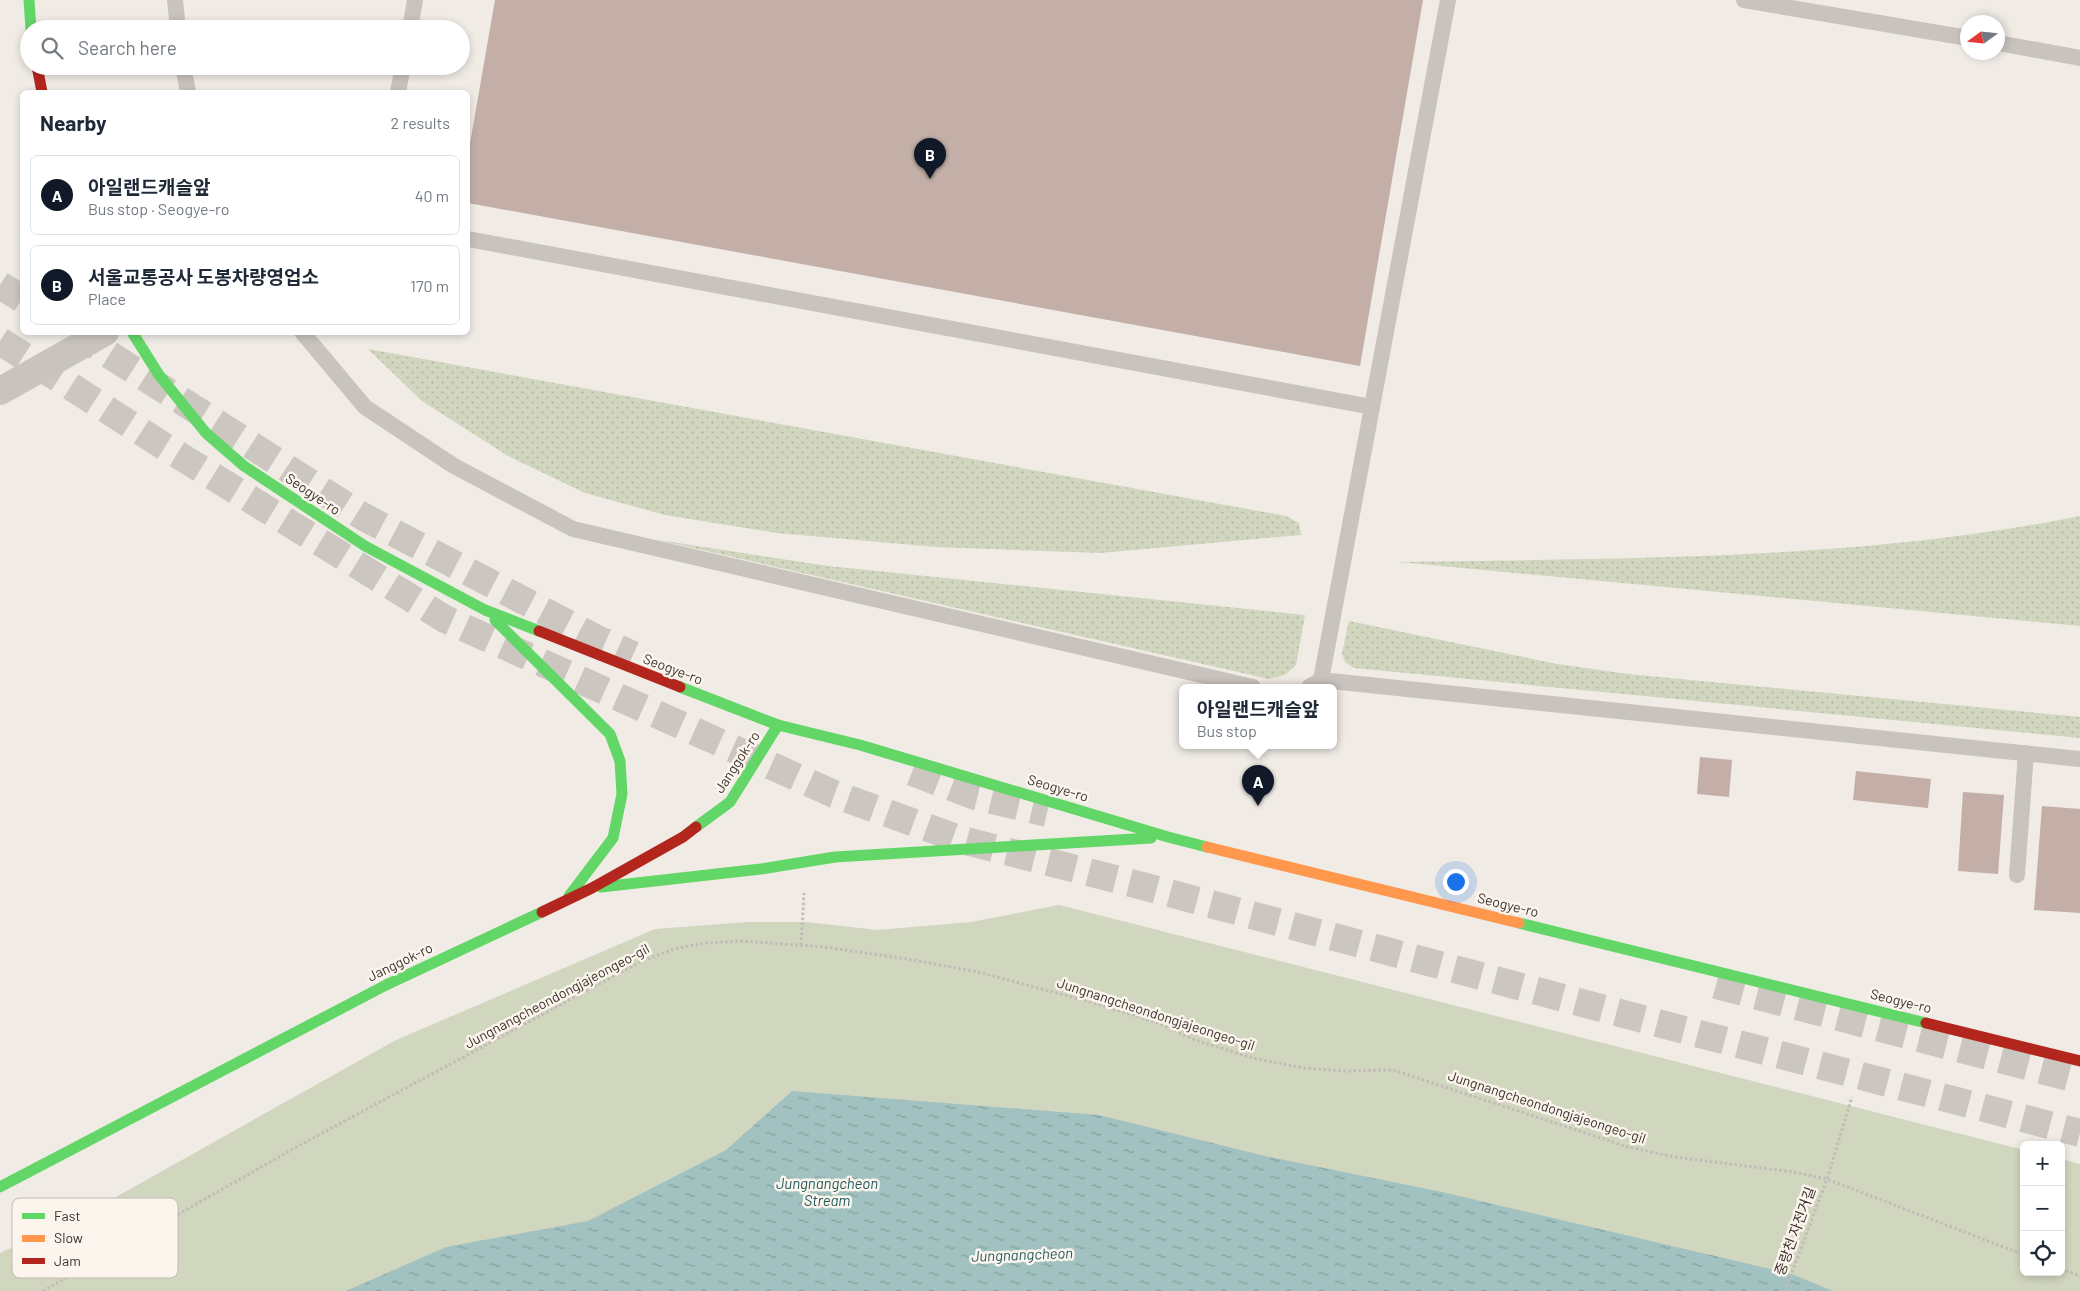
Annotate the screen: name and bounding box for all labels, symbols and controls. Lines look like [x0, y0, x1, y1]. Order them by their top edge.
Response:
north arrow [1960, 15, 2005, 60]
search box [20, 20, 470, 75]
icon: search [38, 34, 66, 62]
text: Search here [78, 36, 177, 59]
text: Nearby [40, 110, 106, 135]
text: 2 results [391, 113, 450, 132]
pin: B [914, 138, 946, 179]
text: 아일랜드캐슬앞 [88, 175, 210, 198]
text: A [52, 186, 62, 205]
text: 40 m [415, 186, 449, 205]
text: Bus stop · Seogye-ro [88, 199, 229, 218]
text: 서울교통공사 도봉차량영업소 [88, 265, 319, 288]
text: B [52, 276, 62, 295]
text: 170 m [410, 276, 449, 295]
text: Place [88, 289, 126, 308]
street label: Seogye-ro [283, 469, 344, 518]
street label: Seogye-ro [641, 649, 705, 688]
popup [1179, 684, 1337, 749]
text: 아일랜드캐슬앞 [1197, 697, 1319, 720]
text: Bus stop [1197, 721, 1257, 740]
street label: Janggok-ro [710, 728, 763, 796]
pin: A [1242, 765, 1274, 806]
street label: Seogye-ro [1026, 770, 1091, 805]
your location [1443, 869, 1469, 895]
street label: Seogye-ro [1476, 889, 1541, 920]
street label: Janggok-ro [364, 938, 435, 985]
street label: Jungnangcheondongjajeongeo-gil [461, 939, 652, 1052]
street label: Jungnangcheondongjajeongeo-gil [1055, 973, 1257, 1054]
street label: Seogye-ro [1869, 985, 1934, 1016]
street label: Jungnangcheondongjajeongeo-gil [1446, 1066, 1648, 1147]
map controls [2020, 1141, 2065, 1276]
button: + [2020, 1141, 2065, 1186]
water label: Jungnangcheon Stream [776, 1174, 878, 1209]
street label: 중랑천 자전거길 [1771, 1184, 1818, 1277]
button: − [2020, 1186, 2065, 1231]
legend [12, 1198, 178, 1278]
text: Fast [54, 1207, 80, 1224]
text: Slow [54, 1229, 83, 1246]
button: locate [2020, 1231, 2065, 1276]
water label: Jungnangcheon [971, 1243, 1073, 1265]
text: Jam [54, 1252, 81, 1269]

